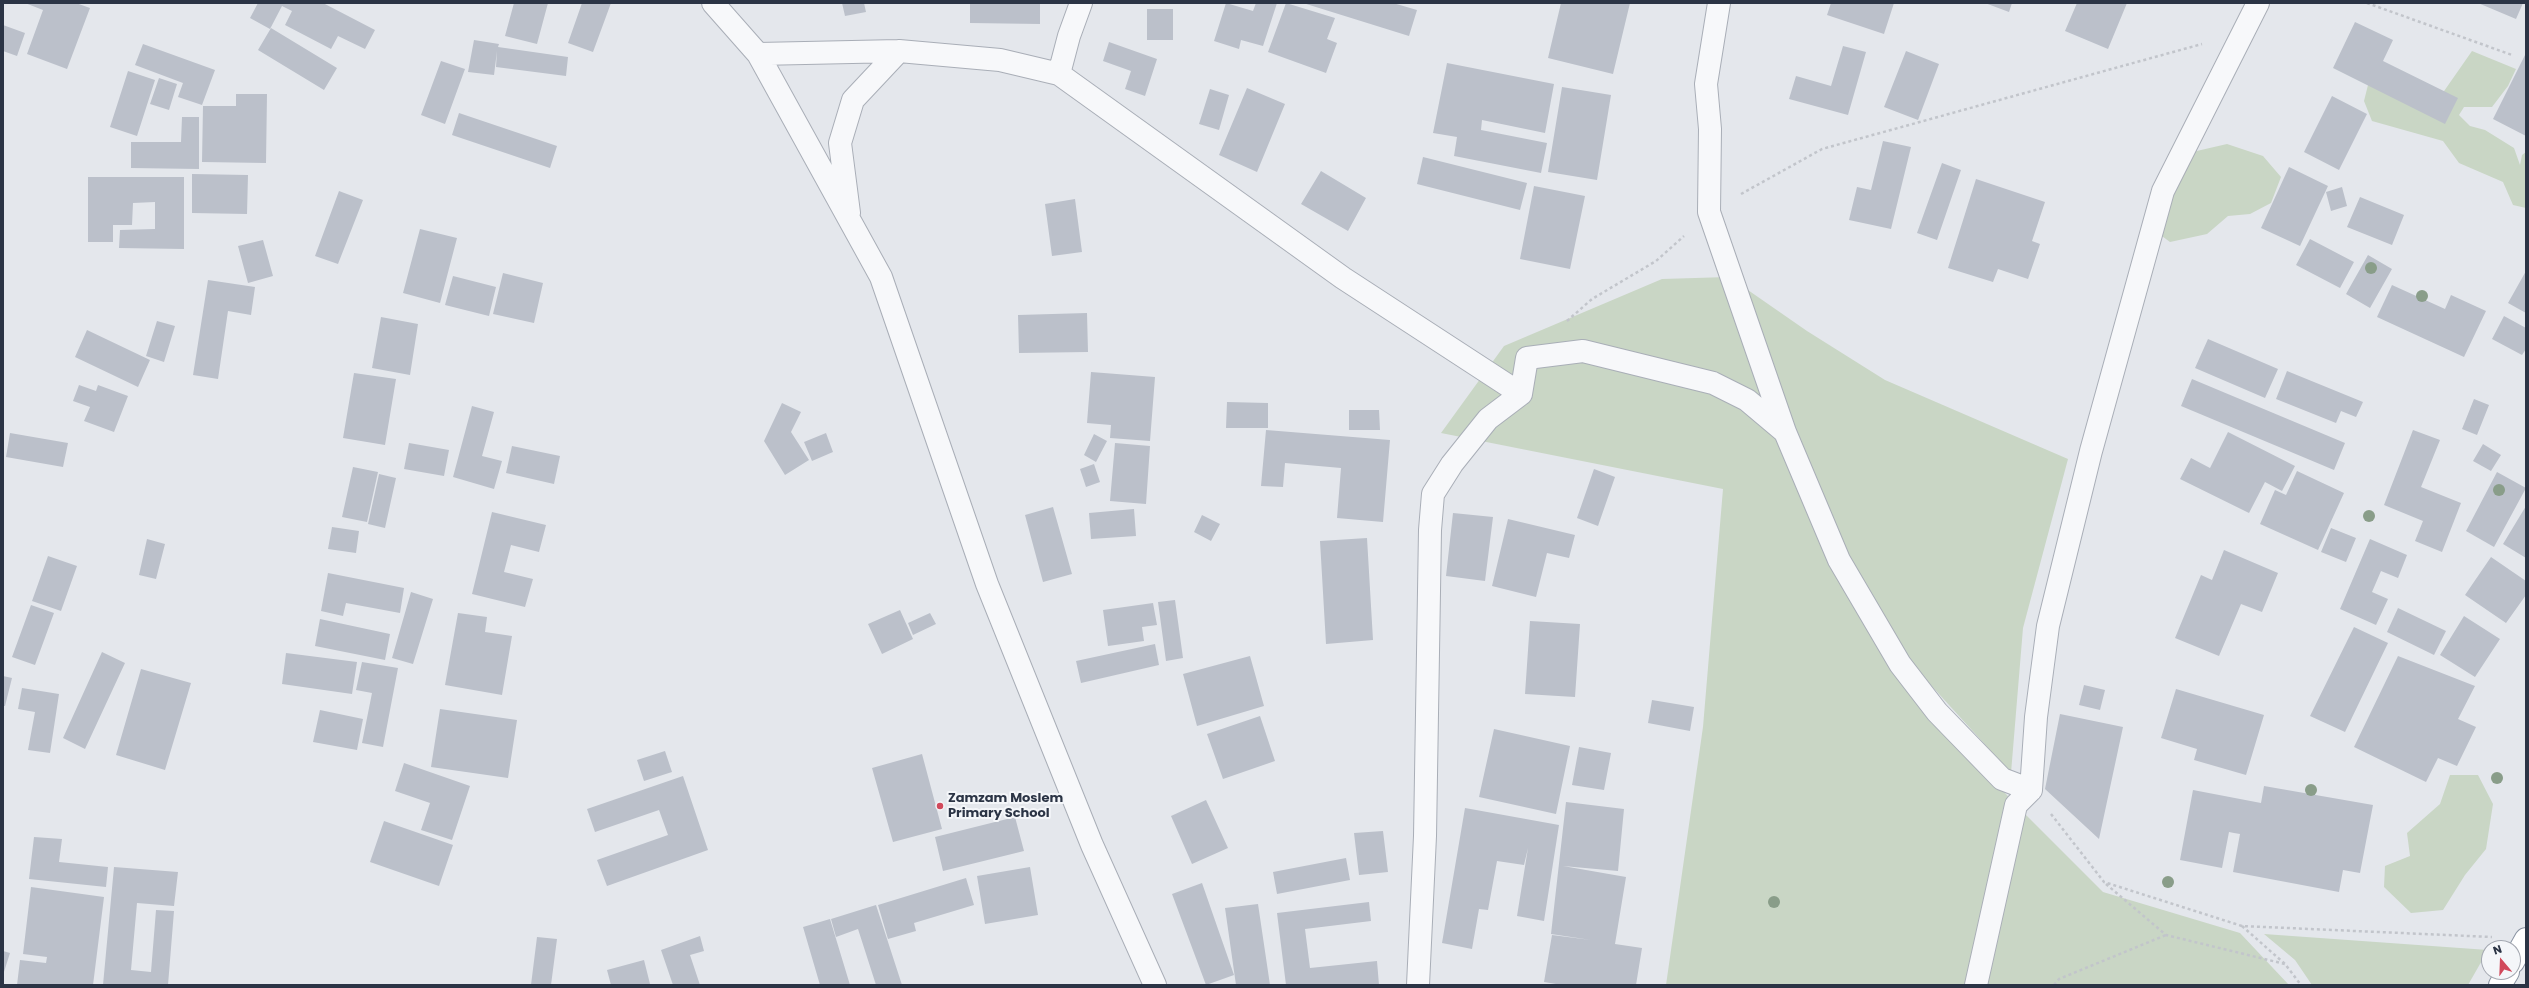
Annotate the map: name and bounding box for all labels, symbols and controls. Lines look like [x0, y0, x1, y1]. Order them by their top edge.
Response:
place label: Zamzam Moslem Primary School [948, 791, 1063, 822]
marker: Zamzam Moslem Primary School [935, 801, 945, 811]
north arrow [2481, 940, 2521, 980]
text: N [2491, 941, 2504, 959]

